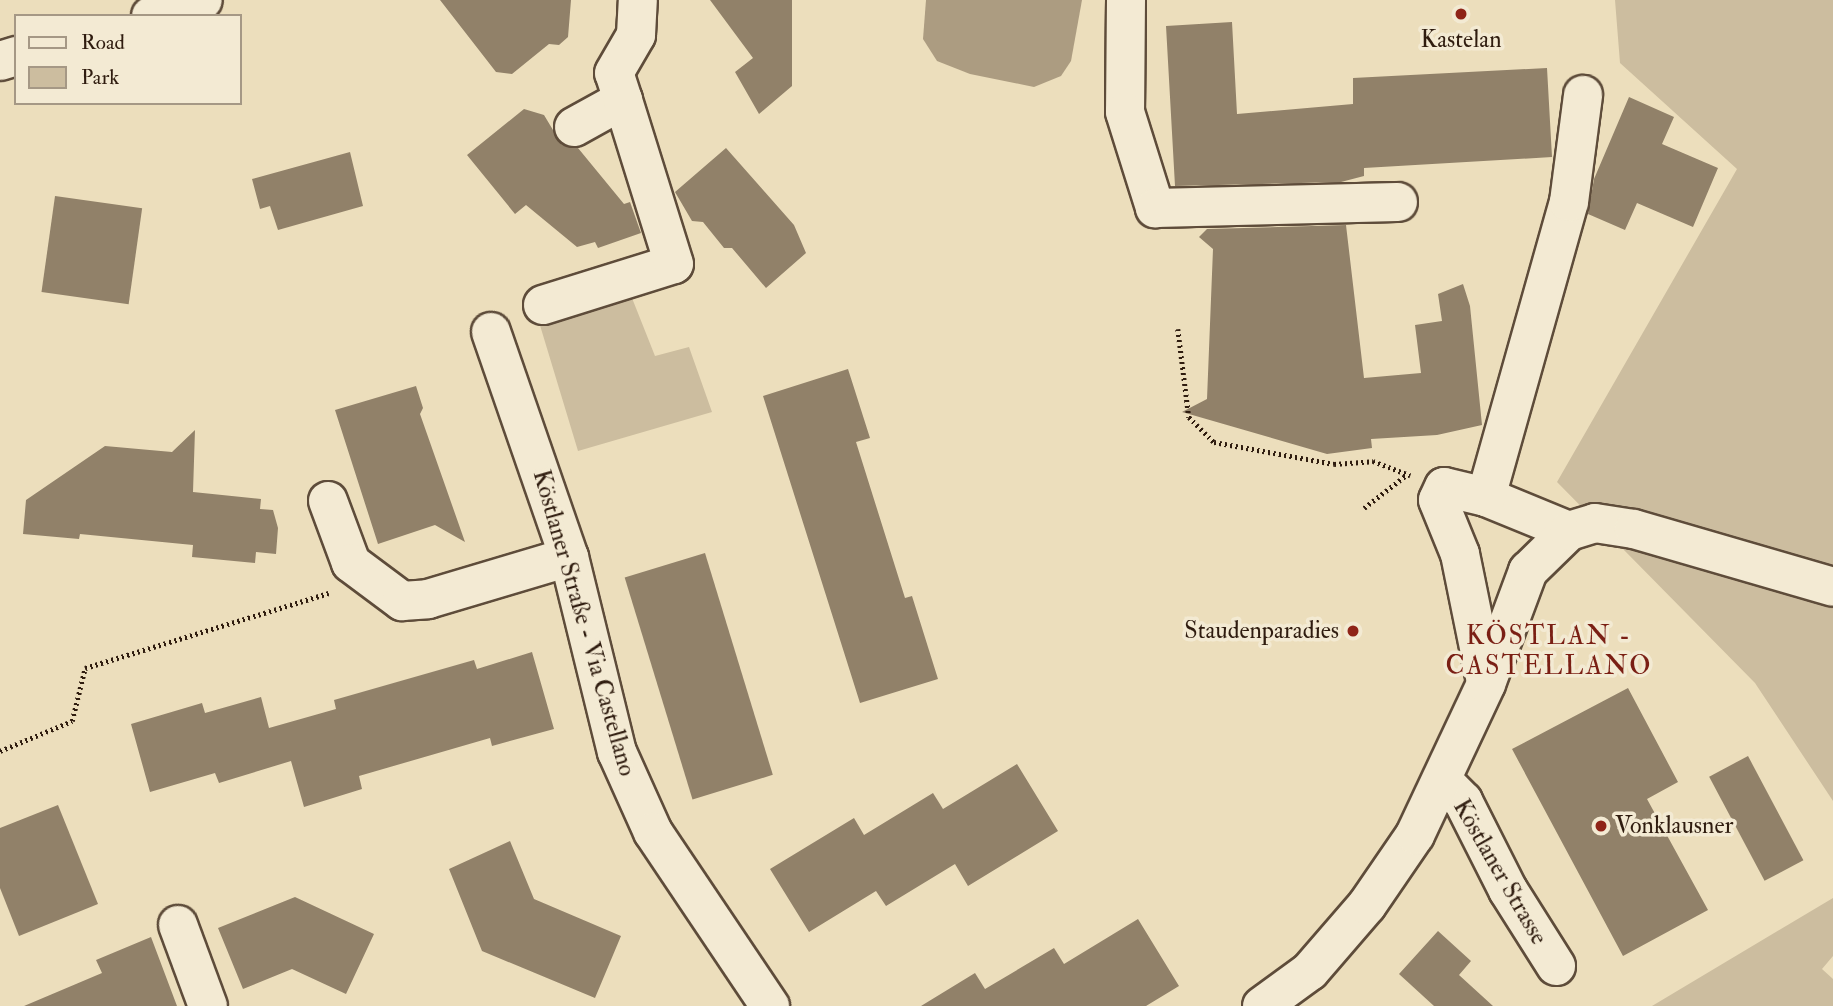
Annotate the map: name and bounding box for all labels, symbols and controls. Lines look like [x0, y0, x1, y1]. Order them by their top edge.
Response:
marker: Kastelan [1453, 6, 1469, 22]
legend [14, 14, 242, 105]
place label: Kastelan [1420, 26, 1502, 54]
text: Road [81, 29, 125, 56]
text: Park [81, 64, 119, 91]
street label: Köstlaner Straße - Via Castellano [526, 467, 642, 779]
place label: Staudenparadies [1184, 617, 1339, 645]
district label: KÖSTLAN - CASTELLANO [1447, 621, 1651, 682]
marker: Staudenparadies [1345, 623, 1361, 639]
street label: Köstlaner Strasse [1447, 794, 1553, 950]
place label: Vonklausner [1615, 812, 1733, 840]
marker: Vonklausner [1593, 818, 1609, 834]

